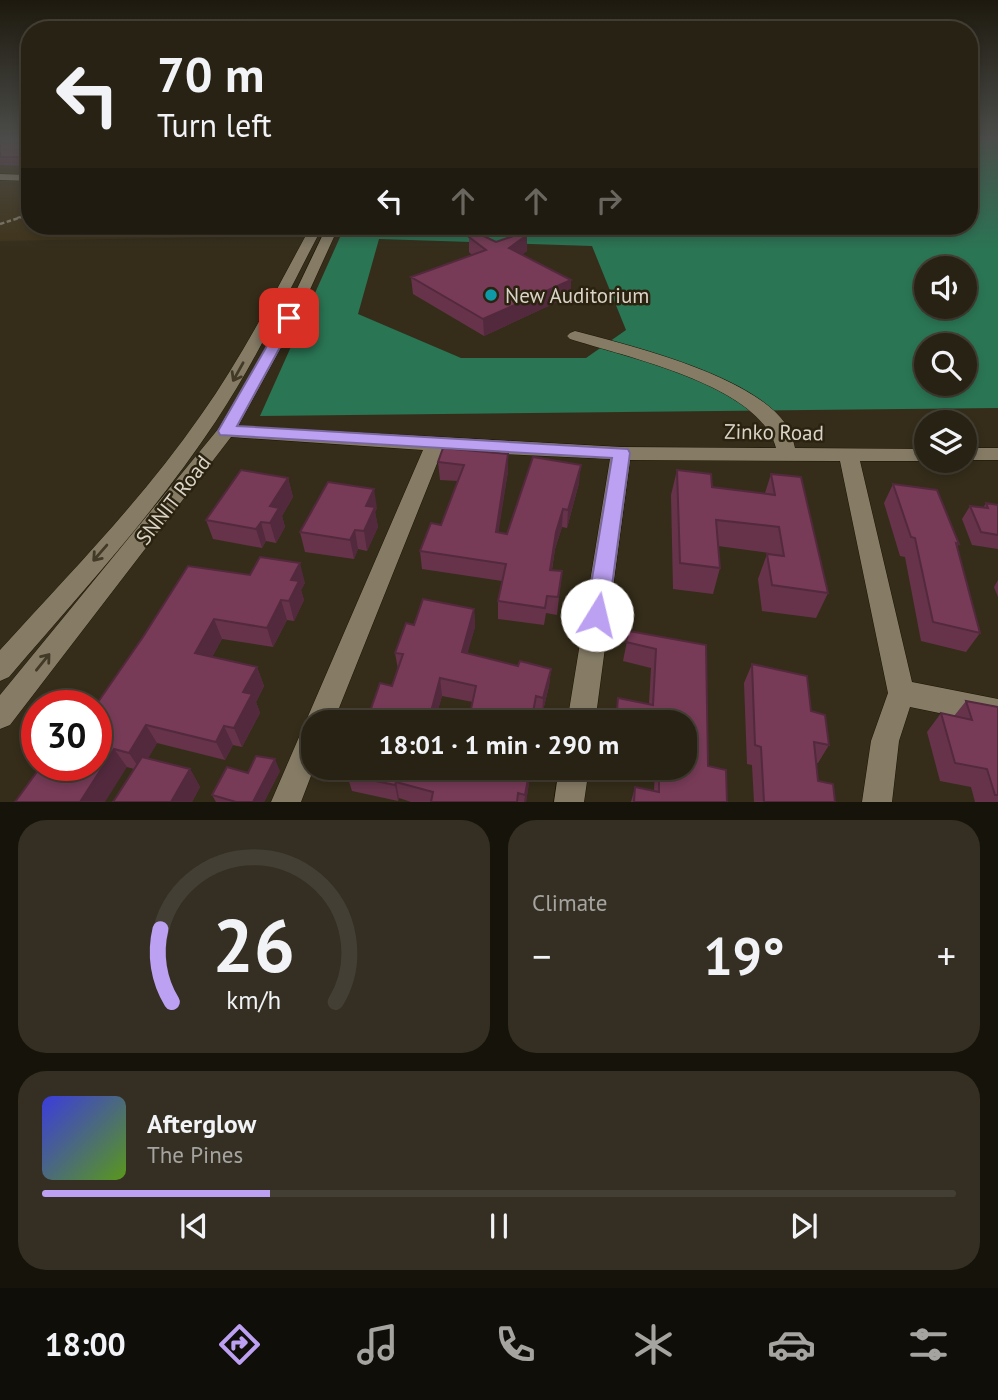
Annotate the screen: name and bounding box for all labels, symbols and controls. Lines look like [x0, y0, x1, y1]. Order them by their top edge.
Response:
text: 70 m [157, 42, 264, 106]
icon: left [42, 49, 133, 140]
text: Turn left [157, 104, 272, 146]
icon: left [371, 182, 409, 220]
icon: ahead [444, 182, 482, 220]
icon: ahead [517, 182, 555, 220]
icon: right [590, 182, 628, 220]
map controls [914, 256, 977, 473]
button: sound [914, 256, 977, 319]
place label: New Auditorium [505, 282, 649, 309]
marker: New Auditorium [483, 287, 499, 303]
pin [259, 288, 319, 348]
icon: arrive [270, 299, 308, 337]
button: search [914, 333, 977, 396]
one-way arrow [230, 361, 244, 382]
button: layers [914, 410, 977, 473]
street label: Zinko Road [724, 418, 824, 446]
street label: SNNIT Road [130, 450, 216, 550]
one-way arrow [92, 543, 108, 561]
position arrow [560, 578, 634, 652]
one-way arrow [35, 654, 50, 672]
speed limit sign: 30 [21, 690, 112, 781]
text: 18:01 · 1 min · 290 m [379, 728, 619, 761]
text: Climate [532, 888, 607, 917]
text: 26 [213, 899, 295, 993]
text: 19° [703, 922, 785, 989]
text: − [532, 931, 551, 980]
text: + [937, 931, 956, 980]
text: km/h [227, 984, 281, 1016]
text: Afterglow [147, 1107, 256, 1140]
text: The Pines [147, 1140, 243, 1169]
icon: previous [175, 1207, 213, 1245]
icon: pause [480, 1207, 518, 1245]
icon: next [785, 1207, 823, 1245]
icon: directions [215, 1320, 264, 1369]
icon: music [353, 1320, 402, 1369]
icon: phone [491, 1320, 540, 1369]
icon: climate [629, 1320, 678, 1369]
icon: car [767, 1320, 816, 1369]
icon: filters [904, 1320, 953, 1369]
text: 18:00 [44, 1323, 126, 1365]

